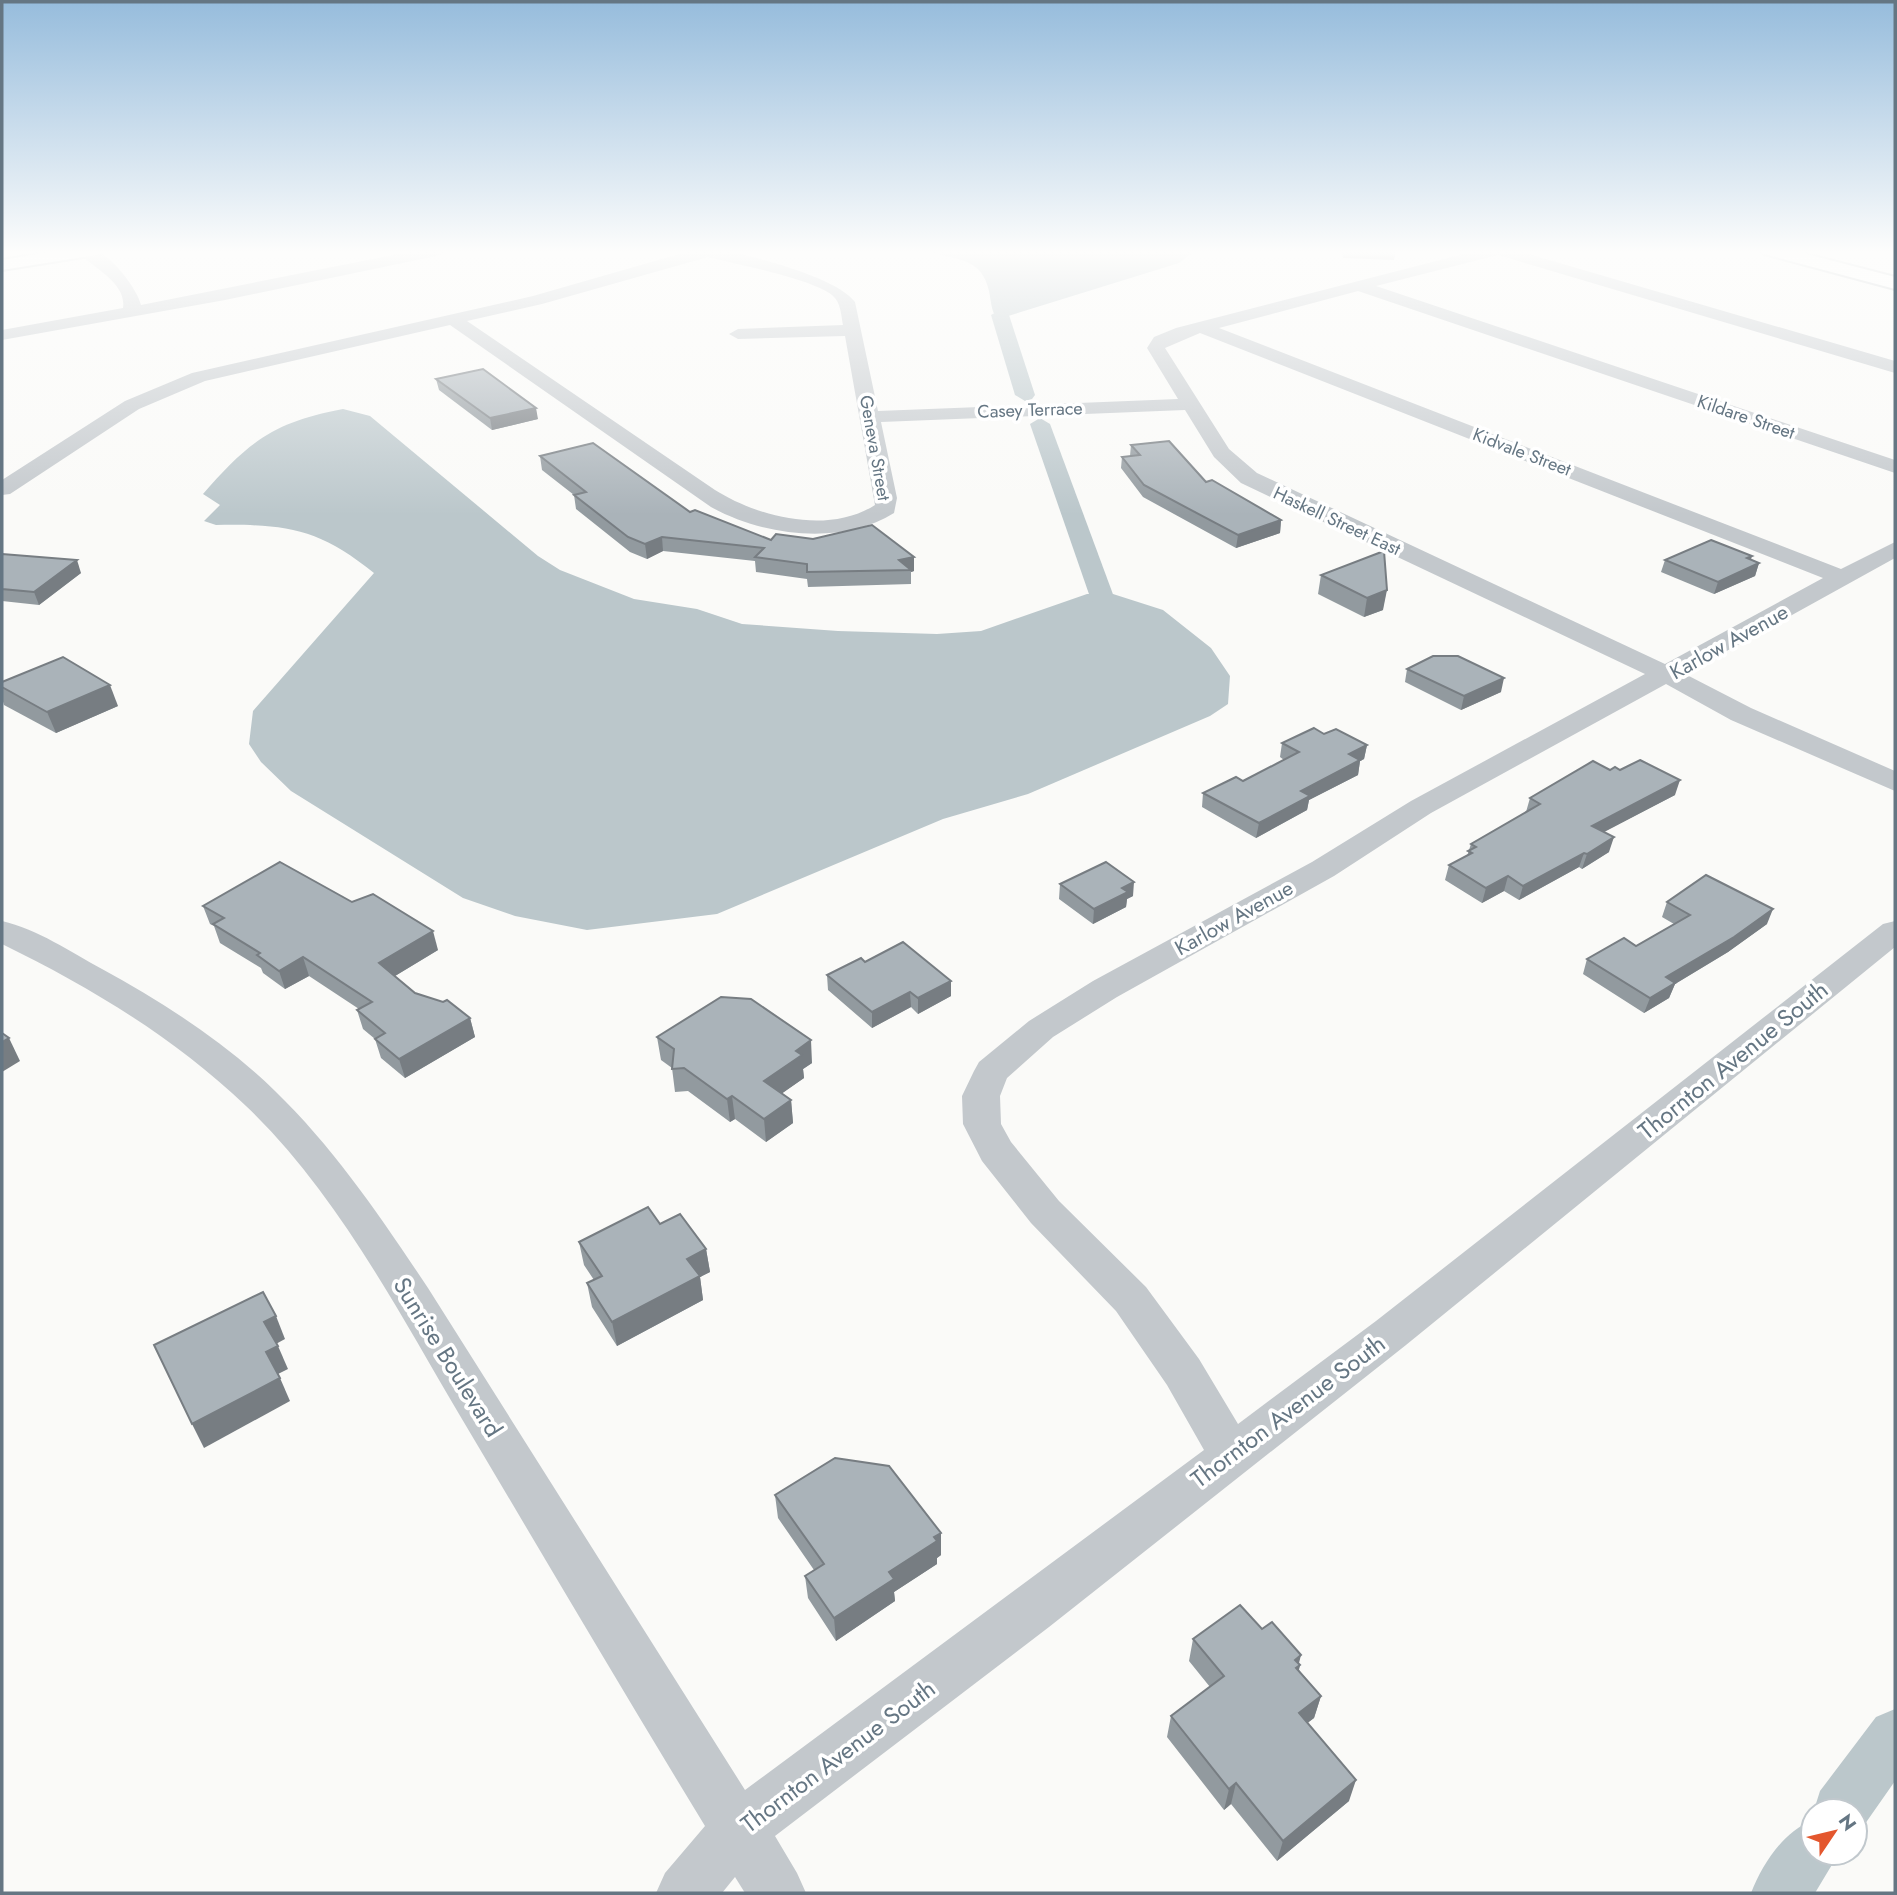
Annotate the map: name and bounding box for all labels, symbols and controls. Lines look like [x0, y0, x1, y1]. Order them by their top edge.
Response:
street label: Kildare Street [1694, 388, 1799, 446]
street label: Geneva Street [853, 393, 897, 503]
street label: Casey Terrace [977, 395, 1083, 425]
street label: Kidvale Street [1469, 421, 1576, 483]
street label: Haskell Street East [1269, 480, 1406, 562]
street label: Karlow Avenue [1664, 597, 1794, 687]
street label: Karlow Avenue [1169, 873, 1299, 963]
street label: Thornton Avenue South [1630, 972, 1836, 1148]
street label: Sunrise Boulevard [385, 1270, 511, 1444]
street label: Thornton Avenue South [1183, 1326, 1393, 1496]
street label: Thornton Avenue South [733, 1671, 943, 1841]
north arrow [1799, 1797, 1869, 1867]
text: N [1832, 1809, 1863, 1836]

